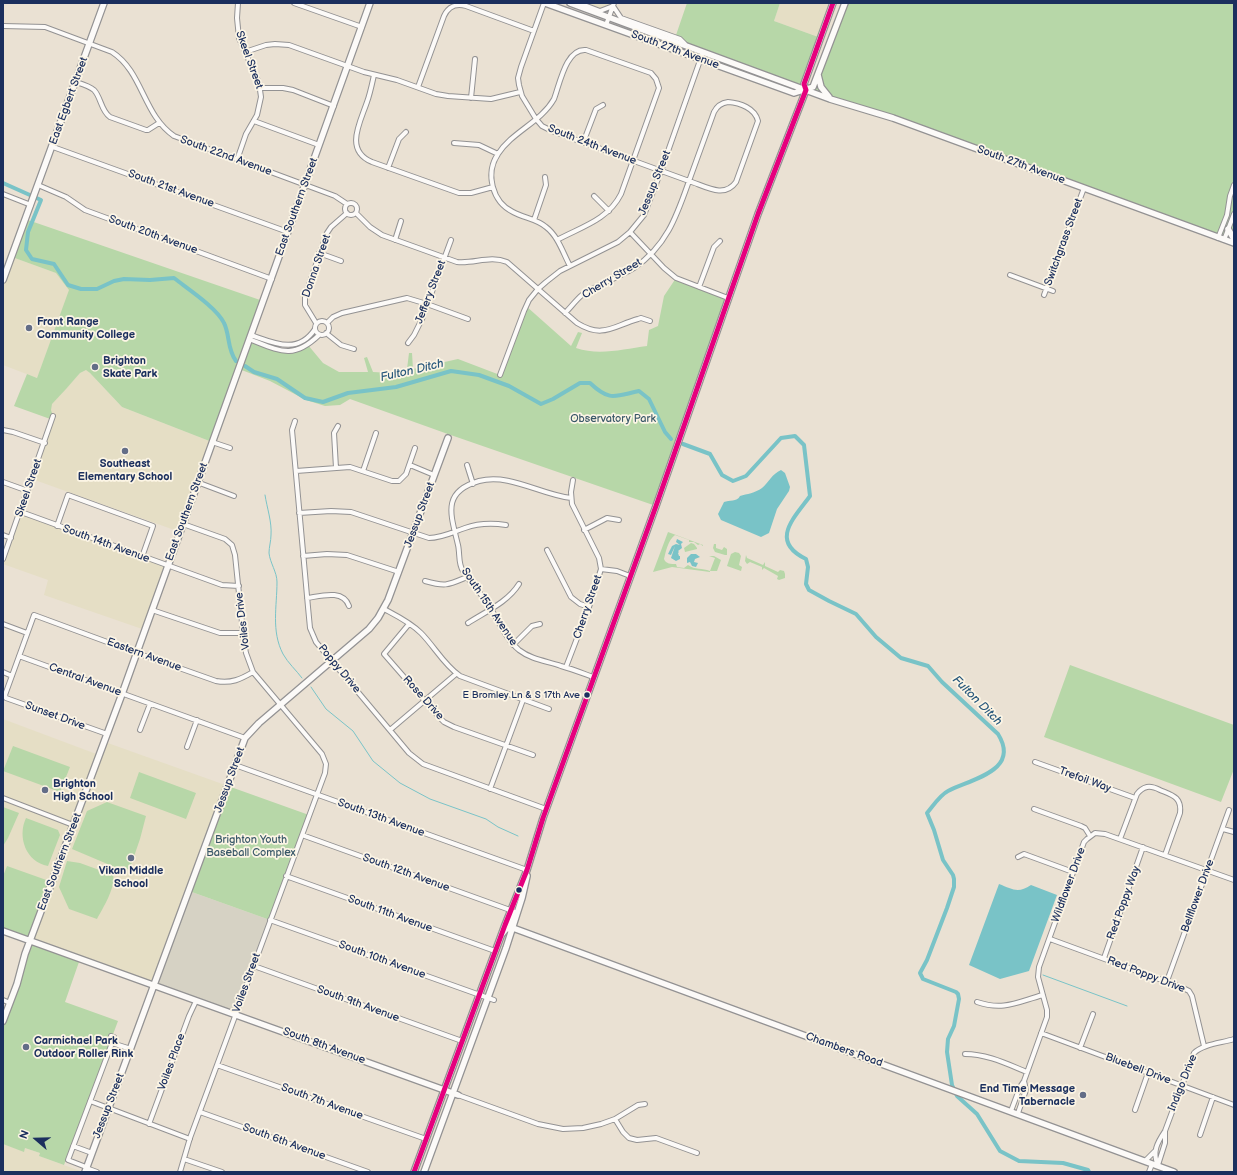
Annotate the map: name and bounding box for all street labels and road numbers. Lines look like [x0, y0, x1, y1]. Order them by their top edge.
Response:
street label: South 27th Avenue [629, 28, 721, 72]
street label: Skeel Street [232, 29, 266, 91]
street label: East Egbert Street [47, 55, 91, 147]
street label: South 24th Avenue [546, 122, 638, 168]
street label: South 22nd Avenue [178, 133, 274, 179]
street label: South 27th Avenue [975, 143, 1067, 187]
street label: Jessup Street [636, 149, 674, 217]
street label: East Southern Street [273, 156, 321, 258]
street label: South 21st Avenue [126, 167, 216, 211]
street label: Switchgrass Street [1042, 197, 1086, 287]
street label: South 20th Avenue [107, 213, 199, 257]
street label: Donna Street [300, 233, 334, 299]
street label: Cherry Street [580, 256, 644, 302]
street label: Jeffery Street [413, 258, 449, 326]
street label: Skeel Street [13, 457, 45, 519]
street label: East Southern Street [163, 461, 211, 563]
street label: Jessup Street [402, 481, 438, 549]
street label: South 14th Avenue [61, 522, 151, 566]
street label: South 15th Avenue [458, 565, 520, 649]
street label: Cherry Street [571, 573, 605, 641]
street label: Voiles Drive [233, 591, 253, 651]
street label: Eastern Avenue [105, 635, 183, 675]
street label: Poppy Drive [315, 642, 363, 696]
street label: Central Avenue [47, 661, 123, 699]
street label: Rose Drive [400, 673, 446, 723]
street label: Sunset Drive [23, 699, 87, 733]
street label: Jessup Street [212, 746, 248, 814]
street label: Trefoil Way [1057, 765, 1113, 795]
street label: South 13th Avenue [336, 796, 426, 840]
street label: East Southern Street [35, 811, 85, 913]
street label: Wildflower Drive [1049, 846, 1089, 924]
street label: South 12th Avenue [361, 851, 451, 895]
street label: Bellflower Drive [1179, 858, 1217, 934]
street label: Red Poppy Way [1105, 864, 1143, 942]
street label: South 11th Avenue [346, 893, 434, 935]
street label: South 10th Avenue [337, 938, 427, 982]
street label: Voiles Street [230, 951, 264, 1015]
street label: Red Poppy Drive [1105, 954, 1187, 996]
street label: South 9th Avenue [315, 983, 401, 1025]
street label: South 8th Avenue [281, 1025, 367, 1067]
street label: Chambers Road [804, 1030, 884, 1070]
street label: Voiles Place [156, 1032, 188, 1092]
street label: Bluebell Drive [1103, 1050, 1173, 1088]
street label: Indigo Drive [1166, 1053, 1200, 1113]
street label: Jessup Street [91, 1072, 127, 1140]
street label: South 7th Avenue [279, 1081, 365, 1123]
street label: South 6th Avenue [241, 1121, 327, 1163]

